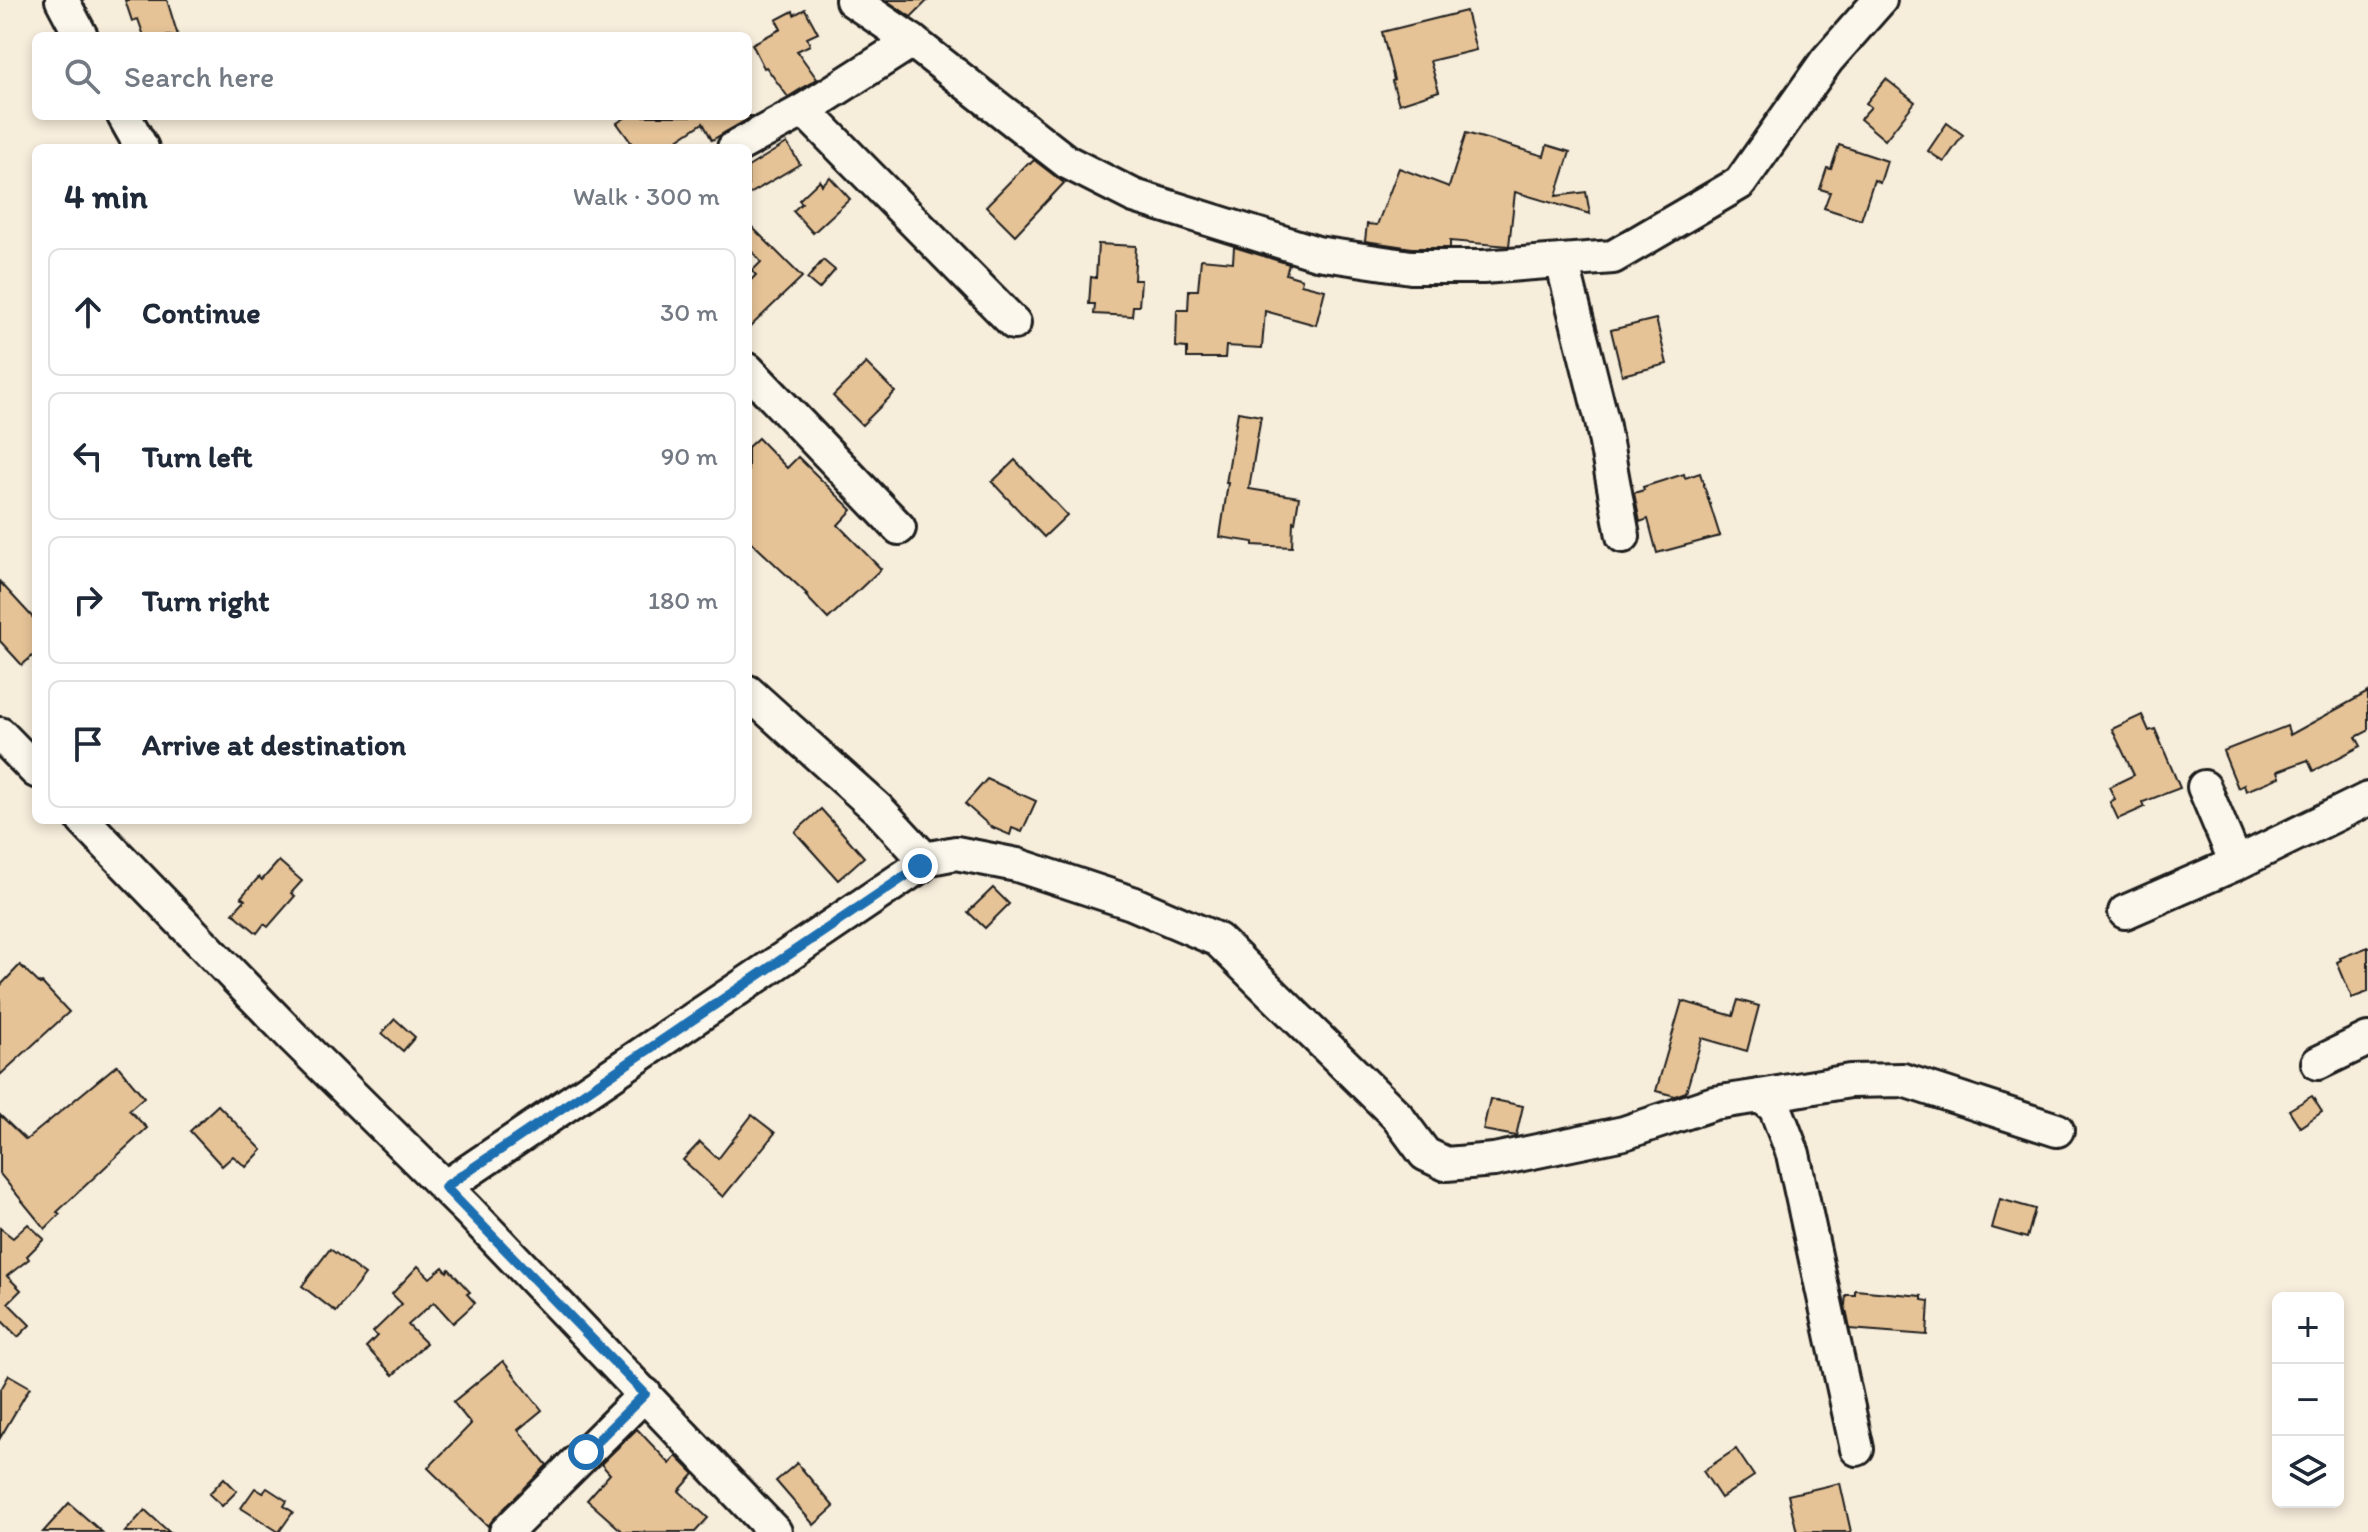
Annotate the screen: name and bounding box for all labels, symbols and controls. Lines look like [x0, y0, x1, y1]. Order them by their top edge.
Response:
search box [32, 32, 752, 120]
icon: search [60, 54, 104, 98]
text: Search here [124, 58, 274, 95]
text: 4 min [64, 176, 148, 217]
text: Walk · 300 m [573, 180, 720, 212]
icon: ahead [66, 290, 110, 334]
text: Continue [142, 294, 261, 331]
text: 30 m [660, 296, 718, 328]
icon: left [66, 434, 110, 478]
text: Turn left [142, 438, 253, 475]
text: 90 m [661, 440, 718, 472]
icon: right [66, 578, 110, 622]
text: Turn right [142, 582, 270, 619]
text: 180 m [648, 584, 718, 616]
icon: arrive [66, 722, 110, 766]
text: Arrive at destination [142, 726, 406, 763]
route end [902, 848, 938, 884]
map controls [2272, 1292, 2344, 1508]
button: + [2272, 1292, 2344, 1364]
button: − [2272, 1364, 2344, 1436]
route start [568, 1434, 604, 1470]
button: layers [2272, 1436, 2344, 1508]

